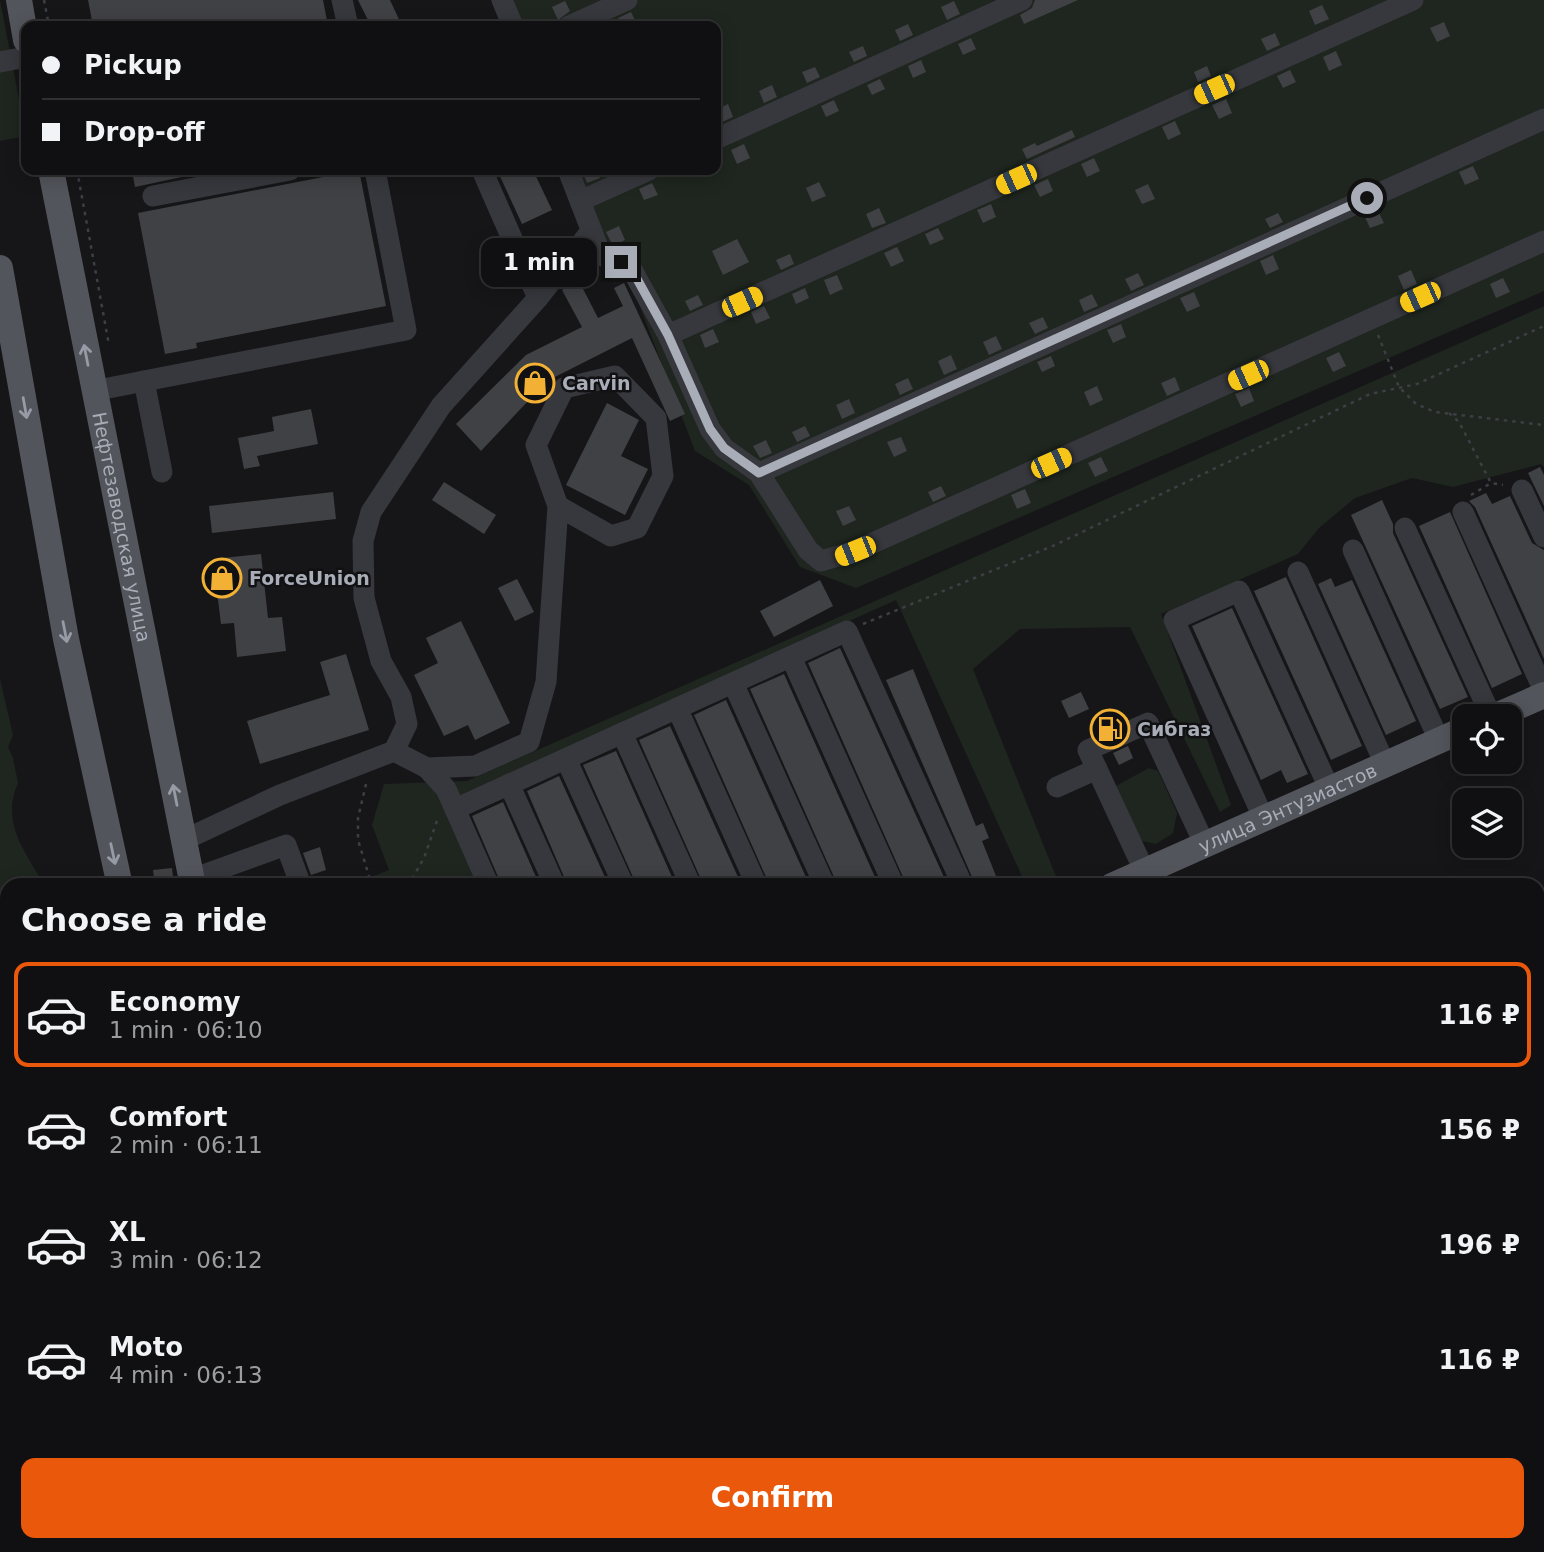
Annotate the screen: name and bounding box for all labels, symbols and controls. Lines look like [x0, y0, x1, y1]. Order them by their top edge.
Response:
text: Pickup [84, 50, 182, 80]
car [1191, 71, 1238, 107]
text: Drop-off [84, 117, 205, 147]
car [993, 161, 1040, 197]
route start [1351, 182, 1383, 214]
callout: 1 min [481, 238, 596, 286]
route end [605, 246, 637, 278]
text: 1 min [503, 249, 575, 275]
car [1397, 279, 1444, 315]
car [719, 284, 766, 320]
one-way arrow [79, 345, 92, 367]
car [1225, 357, 1272, 393]
shop icon: Carvin [514, 362, 556, 404]
place label: Carvin [562, 372, 631, 394]
one-way arrow [19, 396, 32, 419]
street label: Нефтезаводская улица [88, 410, 155, 644]
car [1028, 445, 1075, 481]
car [832, 533, 879, 569]
shop icon: ForceUnion [201, 557, 243, 599]
place label: ForceUnion [249, 567, 370, 589]
one-way arrow [58, 620, 72, 643]
map controls [1452, 704, 1522, 858]
button: locate [1452, 704, 1522, 774]
fuel station icon: Сибгаз [1089, 708, 1131, 750]
place label: Сибгаз [1137, 718, 1211, 740]
street label: улица Энтузиастов [1195, 759, 1380, 857]
one-way arrow [167, 784, 181, 807]
button: layers [1452, 788, 1522, 858]
one-way arrow [106, 842, 120, 865]
text: Choose a ride [21, 901, 267, 939]
icon: car [25, 983, 88, 1046]
text: Economy [109, 987, 240, 1017]
text: 116 ₽ [1439, 1000, 1520, 1030]
text: 1 min · 06:10 [109, 1017, 263, 1043]
icon: car [25, 1098, 88, 1161]
text: Comfort [109, 1102, 227, 1132]
text: 156 ₽ [1439, 1115, 1520, 1145]
text: 2 min · 06:11 [109, 1132, 263, 1158]
icon: car [25, 1213, 88, 1276]
text: XL [109, 1217, 146, 1247]
text: 196 ₽ [1439, 1230, 1520, 1260]
text: 3 min · 06:12 [109, 1247, 263, 1273]
icon: car [25, 1328, 88, 1391]
text: Moto [109, 1332, 183, 1362]
text: 116 ₽ [1439, 1345, 1520, 1375]
text: 4 min · 06:13 [109, 1362, 263, 1388]
button: Confirm [21, 1458, 1524, 1538]

